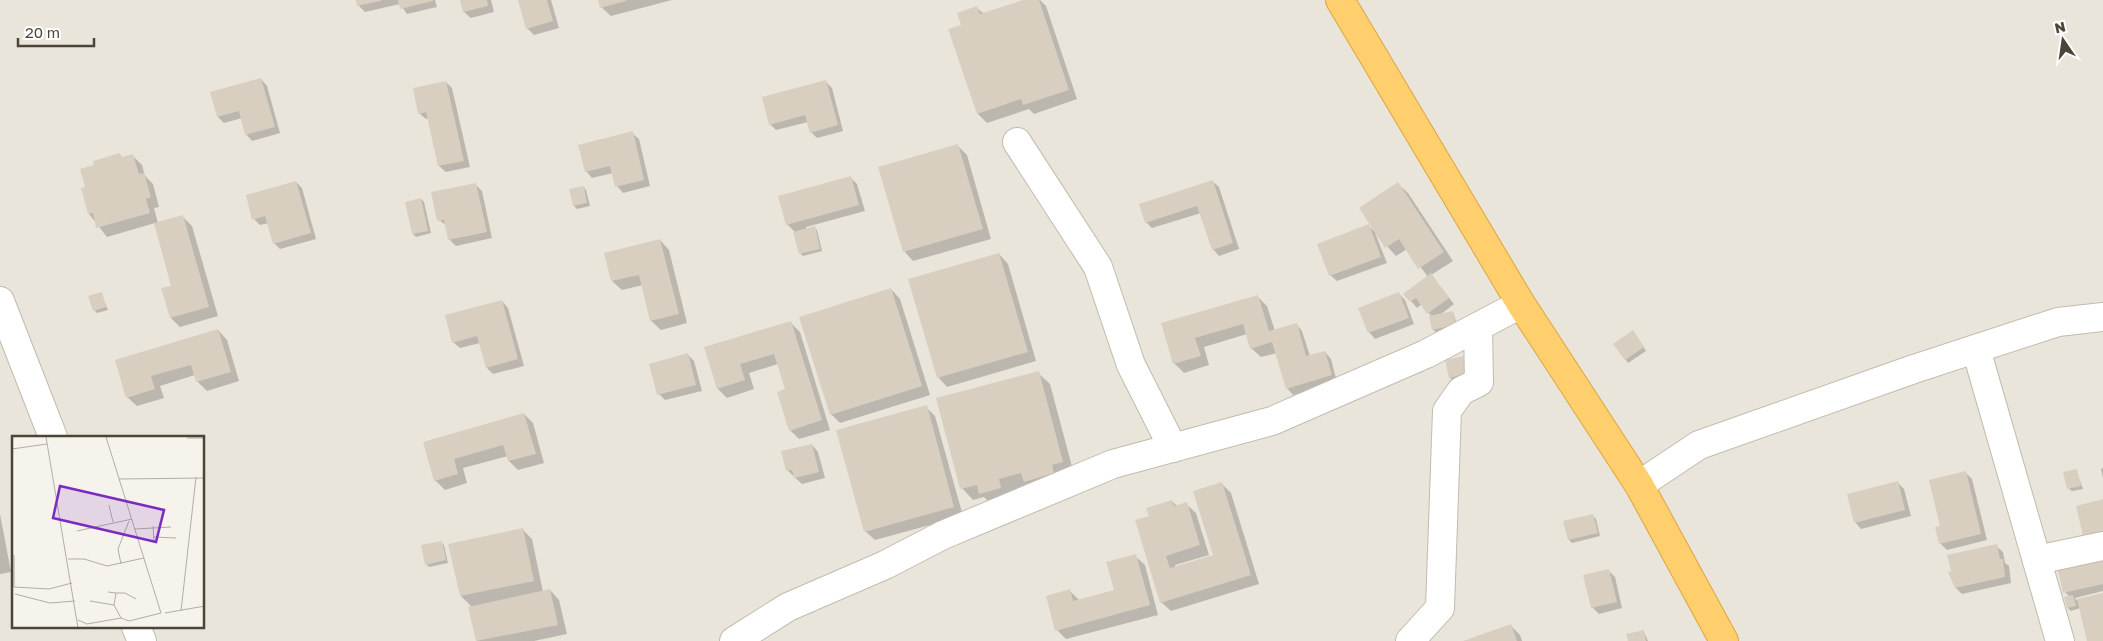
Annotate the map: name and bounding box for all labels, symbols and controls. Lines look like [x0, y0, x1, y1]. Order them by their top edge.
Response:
scale bar [18, 15, 94, 47]
north arrow [2038, 15, 2088, 65]
text: N [2053, 17, 2067, 36]
text: 20 m [25, 23, 60, 41]
inset map [12, 436, 205, 628]

